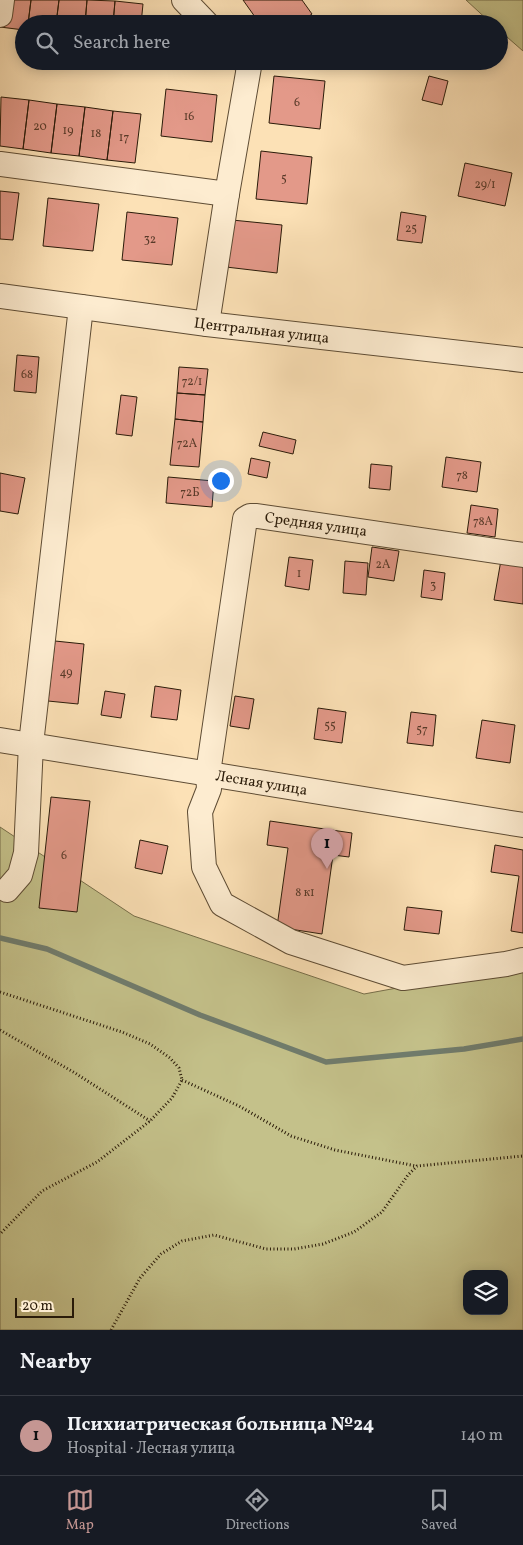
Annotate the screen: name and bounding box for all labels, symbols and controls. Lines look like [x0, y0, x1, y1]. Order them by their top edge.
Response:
search box [15, 15, 508, 70]
icon: search [33, 29, 61, 57]
text: Search here [73, 30, 170, 56]
house number: 6 [294, 95, 300, 111]
house number: 16 [184, 109, 194, 125]
house number: 20 [33, 119, 47, 135]
house number: 19 [63, 123, 73, 139]
house number: 18 [91, 126, 101, 142]
house number: 17 [119, 130, 129, 146]
house number: 5 [281, 171, 287, 187]
house number: 29/1 [474, 177, 496, 193]
house number: 25 [405, 221, 417, 237]
house number: 32 [144, 232, 156, 248]
street label: Центральная улица [193, 313, 330, 350]
house number: 68 [21, 367, 33, 383]
house number: 72/1 [182, 374, 202, 390]
house number: 72А [177, 436, 198, 452]
your location [208, 468, 234, 494]
house number: 78 [456, 468, 468, 484]
house number: 72Б [180, 485, 200, 501]
street label: Средняя улица [263, 508, 368, 543]
house number: 78А [473, 514, 494, 530]
house number: 2А [376, 557, 391, 573]
house number: 1 [297, 566, 301, 582]
house number: 3 [430, 578, 436, 594]
house number: 49 [59, 665, 73, 681]
house number: 55 [324, 718, 336, 734]
house number: 57 [416, 722, 428, 738]
street label: Лесная улица [214, 766, 309, 802]
pin: 1 [311, 828, 343, 869]
house number: 6 [61, 848, 67, 864]
house number: 8 к1 [295, 885, 315, 901]
map controls [463, 1270, 508, 1315]
button: layers [463, 1270, 508, 1315]
scale bar [15, 1295, 74, 1318]
text: 20 m [22, 1297, 53, 1316]
text: Nearby [20, 1348, 91, 1377]
text: Психиатрическая больница №24 [67, 1412, 374, 1438]
text: 1 [33, 1425, 39, 1447]
text: 140 m [461, 1425, 503, 1447]
text: Hospital · Лесная улица [67, 1438, 235, 1460]
tab: Map [66, 1486, 94, 1535]
tab: Directions [225, 1486, 290, 1535]
tab: Saved [421, 1486, 457, 1535]

